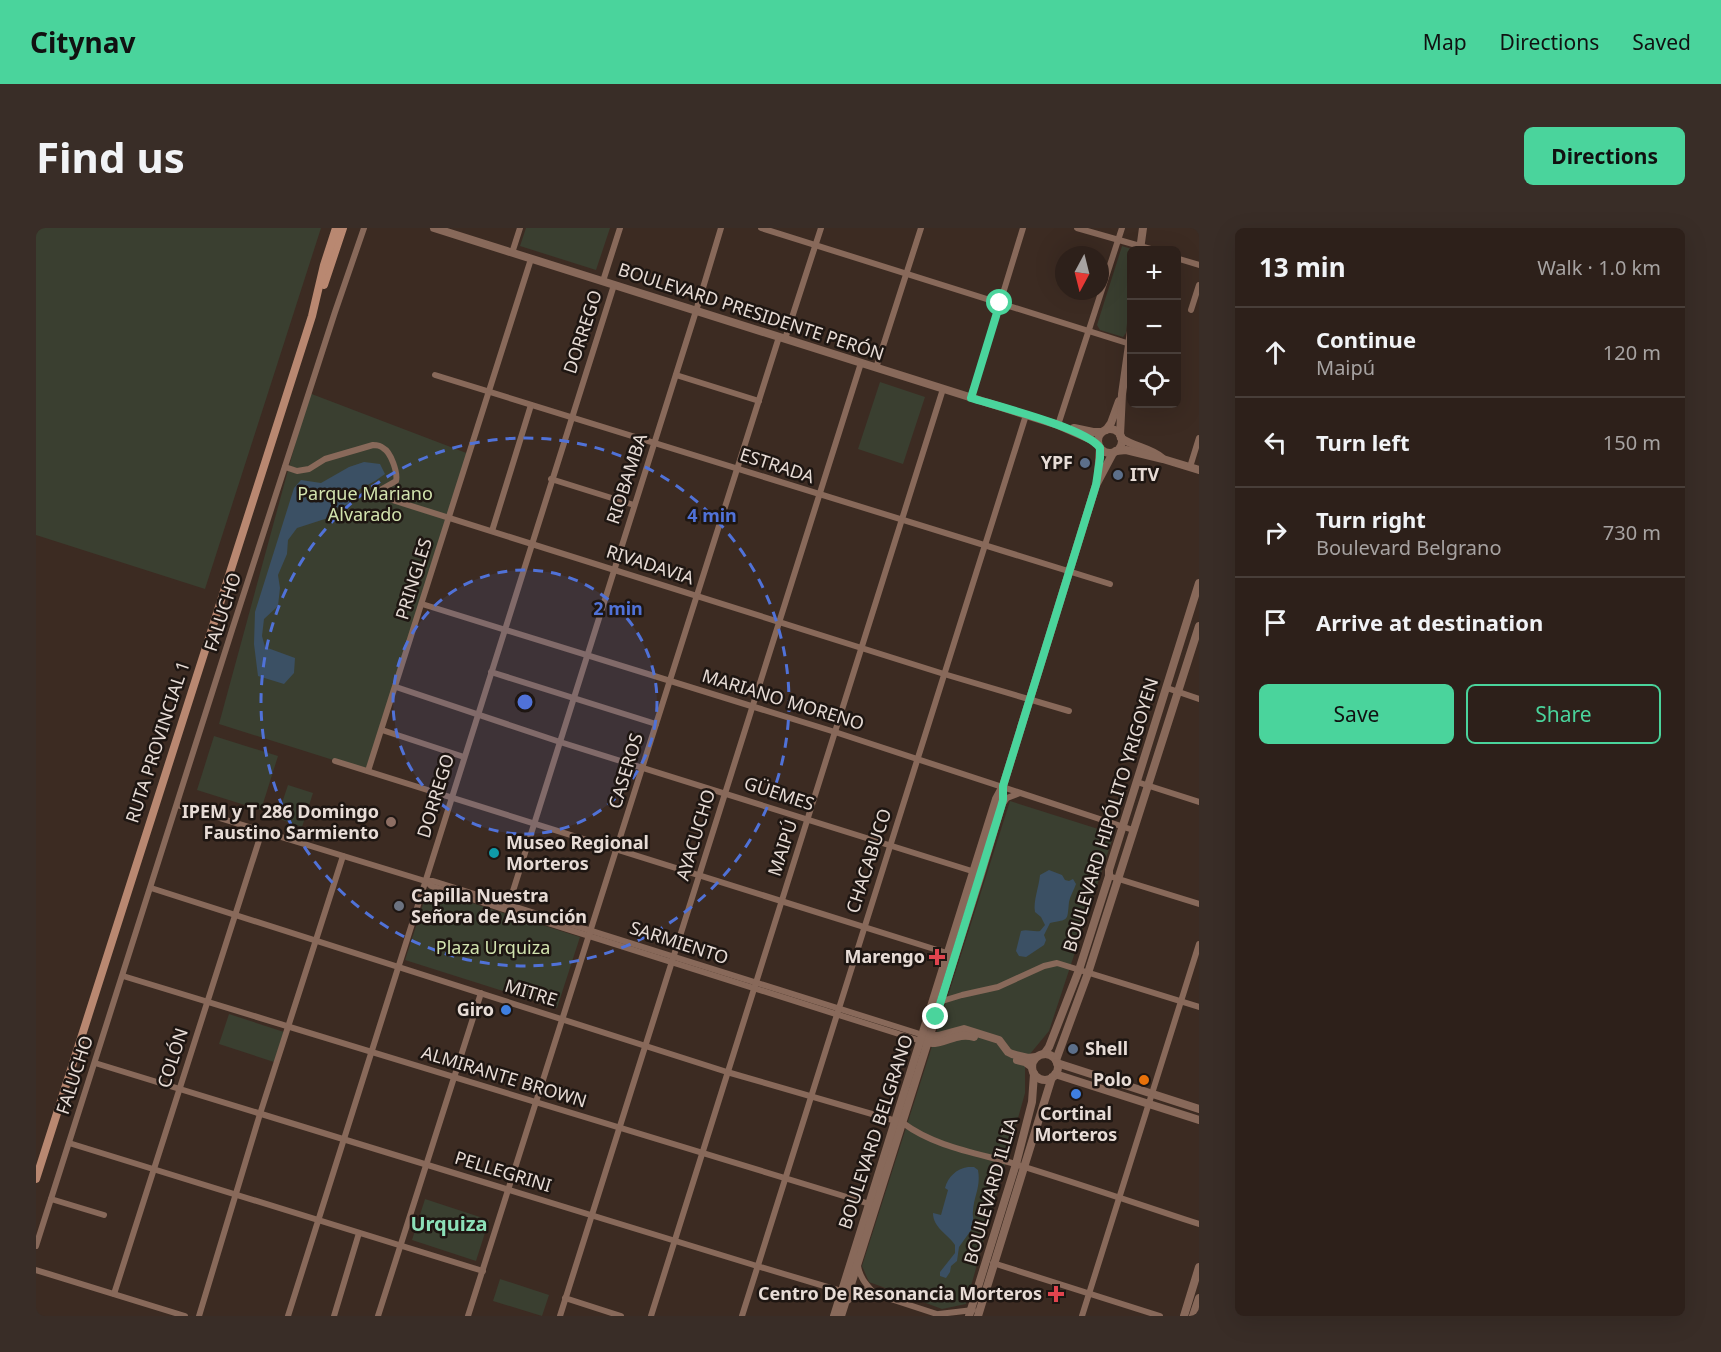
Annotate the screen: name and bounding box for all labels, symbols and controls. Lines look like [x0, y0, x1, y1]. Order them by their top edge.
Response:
text: Citynav [30, 23, 135, 61]
text: Map [1423, 28, 1467, 56]
text: Directions [1500, 28, 1599, 56]
text: Saved [1632, 28, 1691, 56]
button: Directions [1524, 127, 1685, 185]
text: Find us [36, 128, 185, 185]
north arrow [1055, 246, 1109, 300]
map controls [1127, 246, 1181, 408]
button: + [1127, 246, 1181, 300]
text: 13 min [1259, 249, 1346, 285]
text: Walk · 1.0 km [1537, 254, 1661, 281]
street label: BOULEVARD PRESIDENTE PERÓN [615, 257, 887, 365]
street label: DORREGO [557, 287, 607, 377]
route start [986, 289, 1012, 315]
button: − [1127, 300, 1181, 354]
text: Continue [1316, 324, 1416, 354]
icon: ahead [1259, 336, 1292, 369]
text: 120 m [1603, 339, 1661, 366]
button: locate [1127, 354, 1181, 408]
text: Maipú [1316, 354, 1375, 381]
icon: left [1259, 426, 1292, 459]
text: Turn left [1316, 427, 1410, 457]
text: 150 m [1603, 429, 1661, 456]
street label: RIOBAMBA [600, 430, 652, 527]
street label: ESTRADA [737, 442, 818, 488]
place label: YPF [1041, 450, 1073, 474]
marker: YPF [1078, 456, 1092, 470]
place label: ITV [1130, 462, 1159, 486]
marker: ITV [1111, 468, 1125, 482]
park label: Parque Mariano Alvarado [297, 481, 433, 526]
text: 4 min [687, 503, 737, 527]
text: Turn right [1316, 504, 1426, 534]
icon: right [1259, 516, 1292, 549]
text: 730 m [1603, 519, 1661, 546]
text: Boulevard Belgrano [1316, 534, 1502, 561]
street label: PRINGLES [389, 535, 437, 623]
street label: RIVADAVIA [603, 539, 698, 590]
street label: FALUCHO [198, 569, 246, 654]
text: 2 min [593, 596, 643, 620]
icon: arrive [1259, 606, 1292, 639]
text: Arrive at destination [1316, 607, 1543, 637]
street label: RUTA PROVINCIAL 1 [119, 658, 195, 826]
street label: MARIANO MORENO [699, 663, 867, 735]
street label: BOULEVARD HIPÓLITO YRIGOYEN [1057, 675, 1163, 955]
button: Save [1259, 684, 1454, 744]
button: Share [1466, 684, 1661, 744]
centre of rings [515, 692, 535, 712]
street label: CASEROS [602, 730, 648, 811]
street label: DORREGO [411, 751, 459, 841]
street label: GÜEMES [741, 770, 818, 816]
street label: AYACUCHO [670, 786, 720, 883]
place label: IPEM y T 286 Domingo Faustino Sarmiento [182, 799, 379, 844]
street label: CHACABUCO [840, 805, 896, 916]
marker: IPEM y T 286 Domingo Faustino Sarmiento [384, 815, 398, 829]
street label: MAIPÚ [762, 816, 802, 879]
place label: Museo Regional Morteros [506, 830, 649, 875]
marker: Museo Regional Morteros [487, 846, 501, 860]
place label: Capilla Nuestra Señora de Asunción [411, 883, 587, 928]
marker: Capilla Nuestra Señora de Asunción [392, 899, 406, 913]
street label: SARMIENTO [627, 915, 732, 969]
park label: Plaza Urquiza [436, 935, 550, 959]
place label: Marengo [844, 944, 925, 968]
marker: Marengo [930, 950, 944, 964]
street label: MITRE [502, 973, 560, 1011]
place label: Giro [457, 997, 494, 1021]
marker: Giro [499, 1003, 513, 1017]
route end [922, 1003, 948, 1029]
street label: COLÓN [151, 1025, 193, 1091]
street label: BOULEVARD BELGRANO [832, 1031, 918, 1232]
street label: FALUCHO [50, 1032, 98, 1117]
place label: Shell [1085, 1036, 1128, 1060]
street label: ALMIRANTE BROWN [419, 1039, 590, 1113]
marker: Shell [1066, 1042, 1080, 1056]
place label: Polo [1093, 1067, 1132, 1091]
marker: Polo [1137, 1073, 1151, 1087]
marker: Cortinal Morteros [1069, 1087, 1083, 1101]
place label: Cortinal Morteros [1035, 1101, 1117, 1146]
street label: BOULEVARD ILLIA [958, 1114, 1023, 1267]
street label: PELLEGRINI [452, 1145, 555, 1197]
district label: Urquiza [410, 1210, 488, 1237]
place label: Centro De Resonancia Morteros [758, 1281, 1042, 1305]
marker: Centro De Resonancia Morteros [1047, 1285, 1065, 1303]

